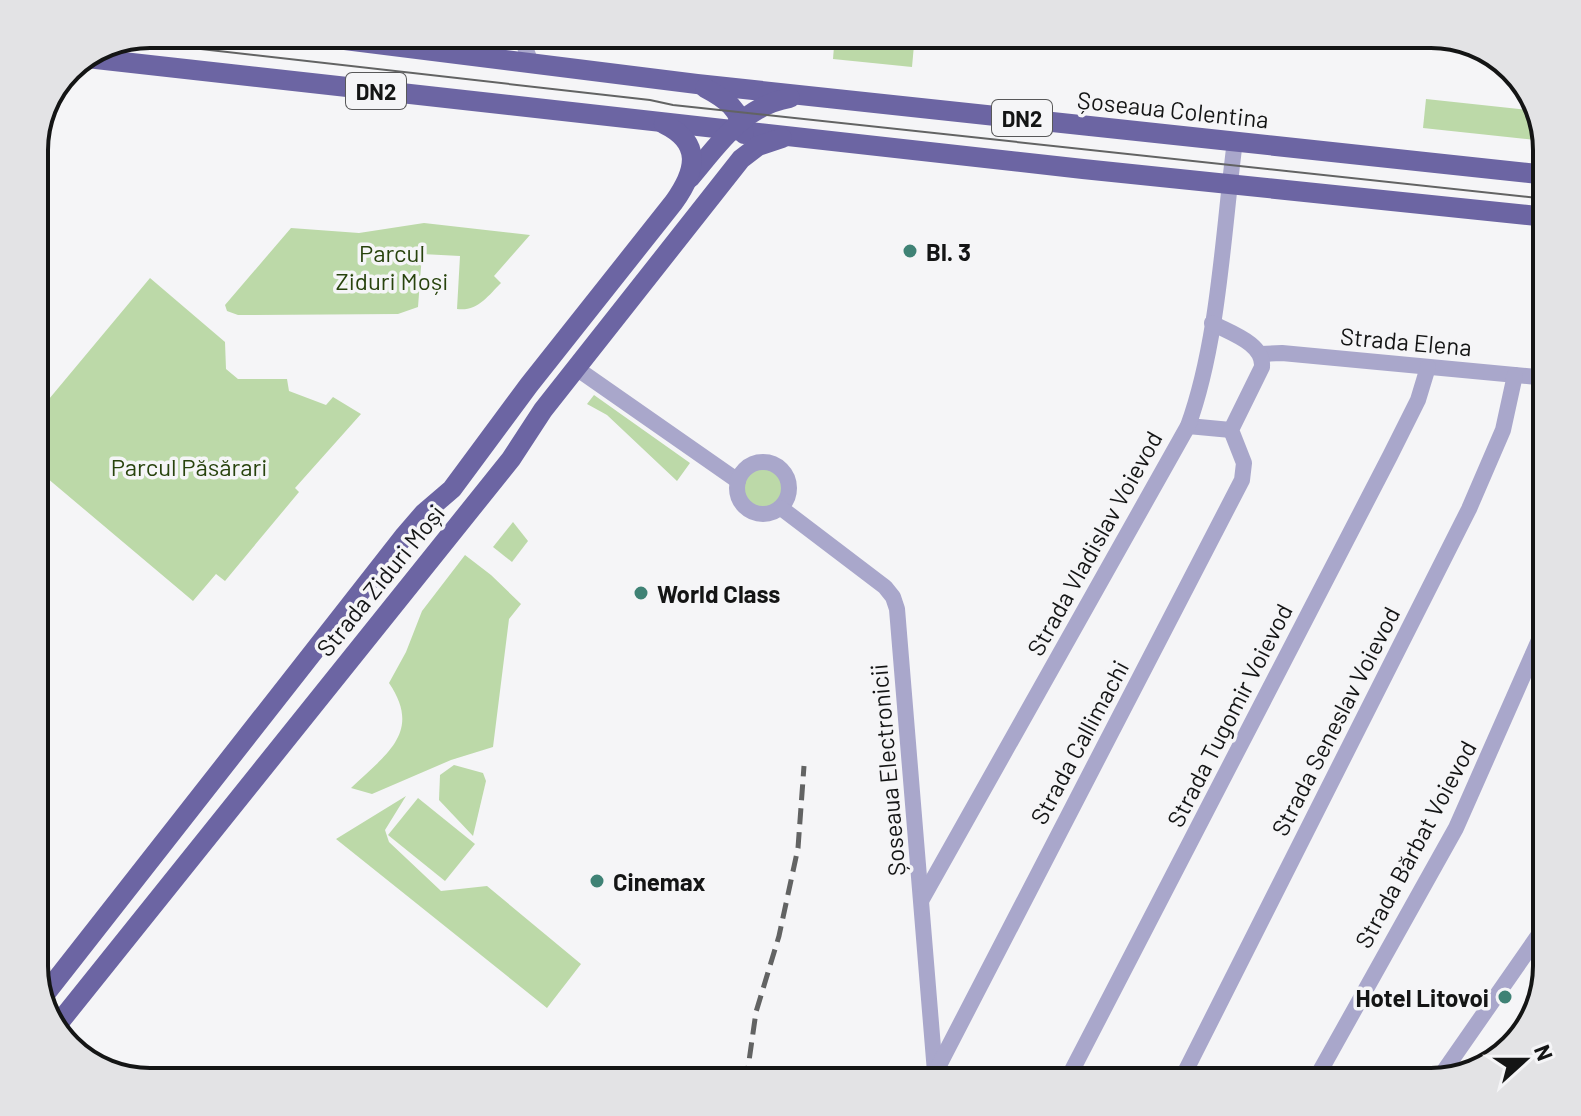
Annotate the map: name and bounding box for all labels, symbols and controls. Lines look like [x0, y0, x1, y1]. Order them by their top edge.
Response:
road number: DN2 [346, 73, 406, 109]
street label: Șoseaua Colentina [1076, 85, 1270, 133]
road number: DN2 [992, 100, 1052, 136]
place label: Bl. 3 [926, 237, 971, 266]
park label: Parcul Ziduri Moși [336, 238, 448, 295]
marker: Bl. 3 [901, 242, 919, 260]
street label: Strada Elena [1339, 321, 1473, 361]
street label: Strada Vladislav Voievod [1020, 426, 1168, 660]
park label: Parcul Păsărari [111, 452, 267, 481]
street label: Strada Ziduri Moși [310, 498, 450, 662]
place label: World Class [657, 579, 780, 608]
marker: World Class [632, 584, 650, 602]
street label: Strada Tugomir Voievod [1160, 599, 1298, 831]
street label: Strada Seneslav Voievod [1265, 602, 1405, 840]
street label: Strada Callimachi [1024, 655, 1134, 829]
street label: Șoseaua Electronicii [863, 663, 911, 877]
street label: Strada Bărbat Voievod [1348, 735, 1482, 953]
place label: Cinemax [613, 867, 706, 896]
marker: Cinemax [588, 872, 606, 890]
place label: Hotel Litovoi [1356, 983, 1489, 1012]
marker: Hotel Litovoi [1496, 988, 1514, 1006]
north arrow [1485, 1020, 1565, 1100]
text: N [1530, 1041, 1559, 1064]

